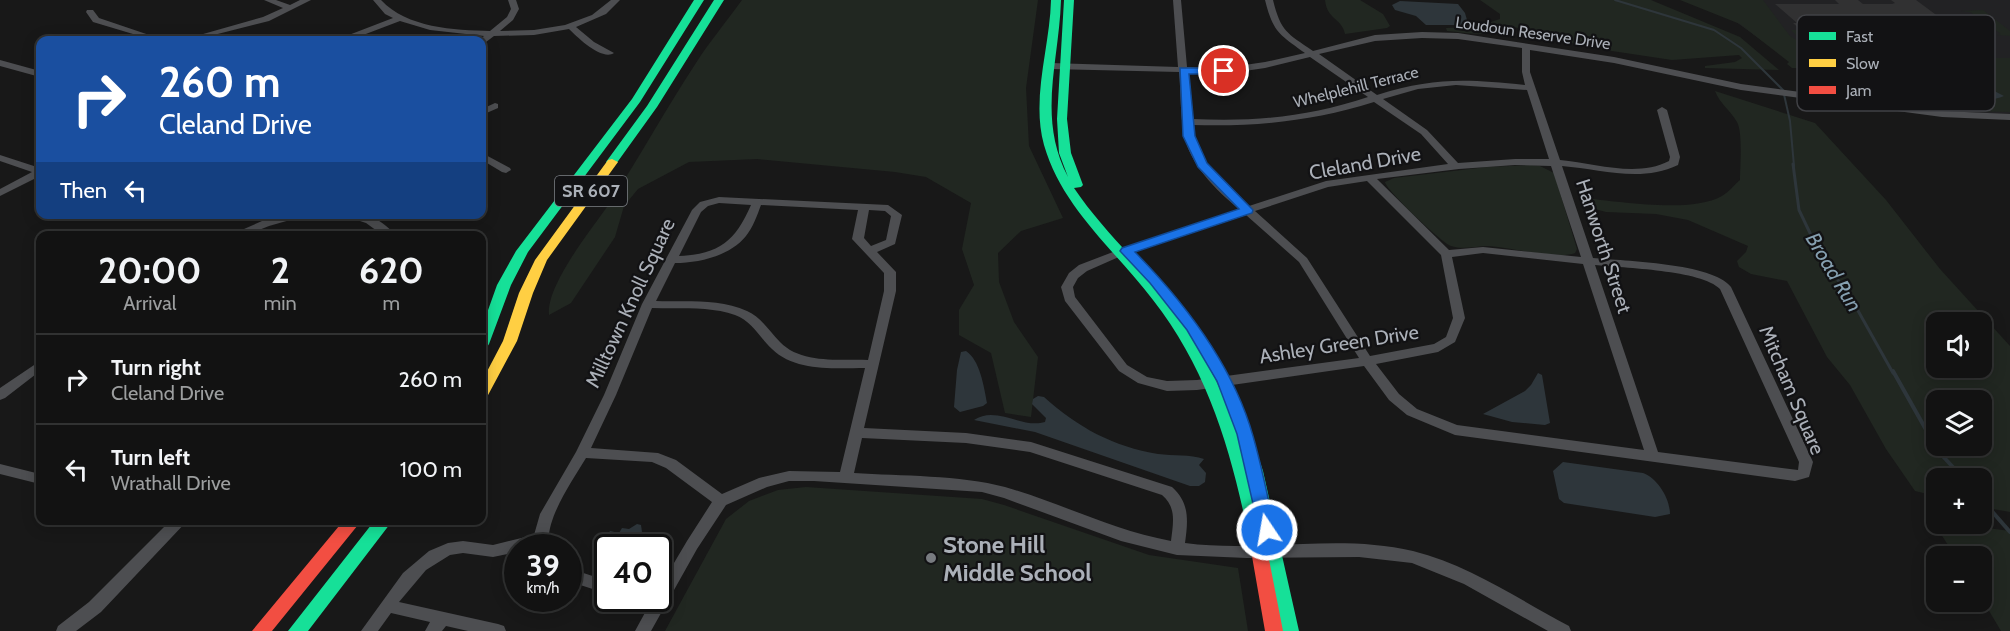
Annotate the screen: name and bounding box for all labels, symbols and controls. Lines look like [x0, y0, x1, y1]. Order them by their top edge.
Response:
street label: Loudoun Reserve Drive [1454, 13, 1612, 53]
legend [1797, 15, 1995, 111]
text: Fast [1846, 27, 1874, 46]
pin [1198, 45, 1249, 96]
icon: arrive [1207, 54, 1240, 87]
text: Slow [1846, 54, 1880, 73]
text: 260 m [159, 56, 280, 108]
icon: right [60, 60, 138, 138]
street label: Whelplehill Terrace [1291, 62, 1421, 112]
text: Jam [1845, 81, 1872, 100]
text: Cleland Drive [159, 108, 312, 141]
street label: Cleland Drive [1307, 141, 1423, 185]
icon: left [119, 174, 152, 207]
road number: SR 607 [555, 176, 627, 206]
street label: Hanworth Street [1571, 176, 1637, 316]
text: Then [60, 177, 107, 204]
street label: Milltown Knoll Square [580, 215, 680, 391]
water label: Broad Run [1801, 228, 1867, 316]
text: 20:00 [98, 248, 202, 292]
text: 2 [271, 248, 290, 292]
text: 620 [359, 248, 424, 292]
text: Arrival [123, 291, 177, 315]
text: min [264, 291, 297, 315]
text: m [383, 291, 400, 315]
map controls [1926, 312, 1992, 612]
button: sound [1926, 312, 1992, 378]
street label: Ashley Green Drive [1258, 320, 1420, 368]
street label: Mitcham Square [1754, 322, 1830, 458]
text: Turn right [111, 354, 201, 381]
icon: right [60, 363, 93, 396]
text: 260 m [398, 366, 462, 393]
text: Cleland Drive [111, 381, 224, 405]
button: layers [1926, 390, 1992, 456]
text: Turn left [111, 444, 190, 471]
icon: left [60, 453, 93, 486]
text: 100 m [400, 456, 462, 483]
button: + [1926, 468, 1992, 534]
text: Wrathall Drive [111, 471, 231, 495]
position arrow [1235, 498, 1299, 562]
place label: Stone Hill Middle School [943, 530, 1092, 587]
speed limit sign: 40 [594, 534, 672, 612]
button: − [1926, 546, 1992, 612]
text: 39 [526, 547, 560, 584]
marker: Stone Hill Middle School [924, 551, 938, 565]
text: km/h [527, 579, 559, 597]

